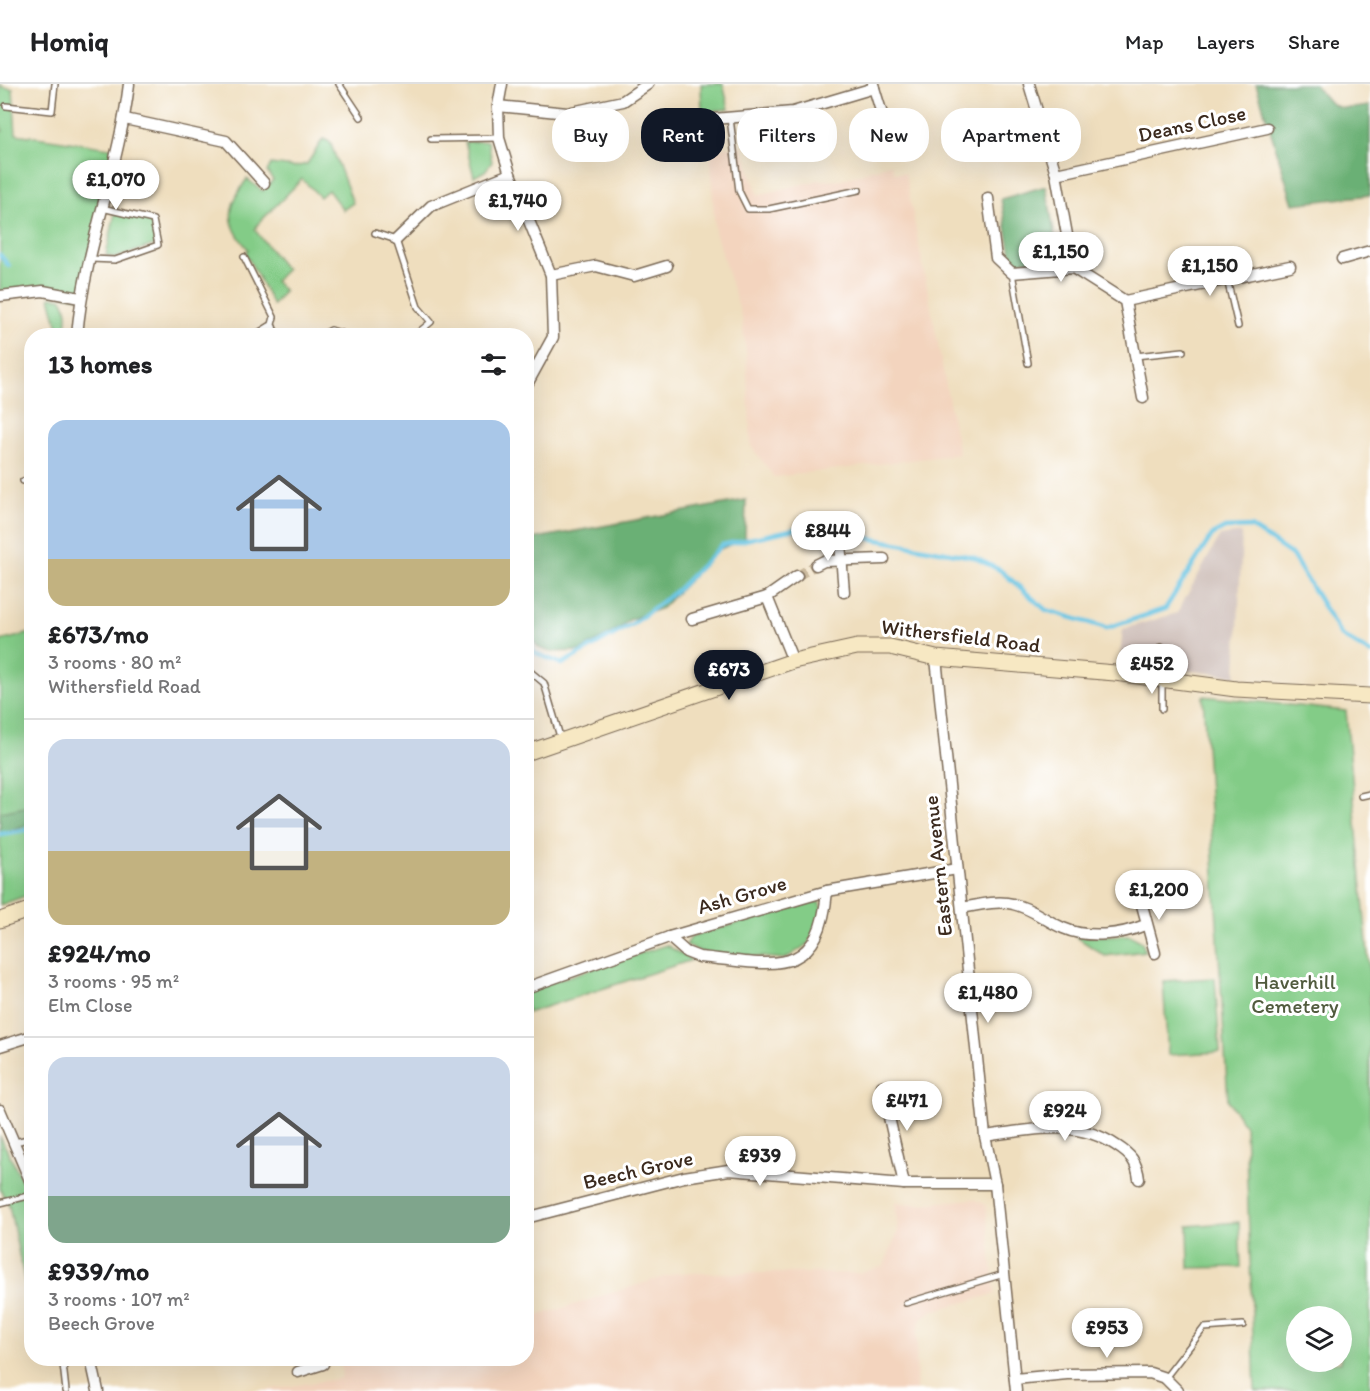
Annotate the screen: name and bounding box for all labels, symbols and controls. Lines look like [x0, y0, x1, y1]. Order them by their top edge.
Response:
text: Homiq [30, 24, 109, 58]
text: Map [1125, 29, 1164, 54]
text: Layers [1197, 29, 1255, 54]
text: Share [1288, 29, 1340, 54]
street label: Deans Close [1136, 100, 1248, 147]
chip: Buy [552, 108, 629, 162]
chip: Rent [641, 108, 725, 162]
chip: Filters [737, 108, 837, 162]
chip: New [849, 108, 929, 162]
chip: Apartment [941, 108, 1081, 162]
pin: £1,070 [67, 160, 165, 211]
text: £1,070 [86, 167, 146, 191]
pin: £1,740 [469, 181, 567, 232]
text: £1,740 [489, 188, 547, 212]
pin: £1,150 [1012, 232, 1110, 283]
text: £1,150 [1033, 239, 1089, 263]
pin: £1,150 [1161, 246, 1259, 297]
text: £1,150 [1182, 253, 1238, 277]
text: 13 homes [48, 348, 152, 380]
icon: filters [477, 348, 510, 381]
icon: home [225, 459, 333, 567]
pin: £844 [792, 511, 864, 562]
text: £844 [805, 518, 851, 542]
street label: Withersfield Road [880, 613, 1043, 658]
text: £673/mo [48, 618, 149, 650]
pin: £452 [1116, 644, 1188, 695]
text: 3 rooms · 80 m² [48, 650, 181, 674]
pin: £673 [693, 650, 765, 701]
text: £452 [1130, 651, 1174, 675]
text: £673 [708, 657, 750, 681]
text: Withersfield Road [48, 674, 201, 698]
icon: home [225, 778, 333, 886]
street label: Eastern Avenue [918, 794, 957, 938]
street label: Ash Grove [694, 870, 789, 919]
pin: £1,200 [1110, 870, 1208, 921]
text: £1,200 [1129, 877, 1189, 901]
text: £924/mo [48, 937, 151, 969]
text: 3 rooms · 95 m² [48, 969, 179, 993]
park label: Haverhill Cemetery [1251, 969, 1339, 1018]
pin: £1,480 [939, 973, 1037, 1024]
text: £1,480 [958, 980, 1018, 1004]
text: Elm Close [48, 993, 132, 1017]
pin: £471 [871, 1081, 943, 1132]
text: £471 [886, 1088, 928, 1112]
pin: £924 [1029, 1091, 1101, 1142]
icon: home [225, 1096, 333, 1204]
text: £924 [1043, 1098, 1087, 1122]
pin: £939 [724, 1136, 796, 1187]
text: £939 [739, 1143, 781, 1167]
street label: Beech Grove [580, 1145, 695, 1194]
text: £939/mo [48, 1255, 149, 1287]
text: 3 rooms · 107 m² [48, 1287, 190, 1311]
map controls [1286, 1306, 1352, 1372]
button: layers [1286, 1306, 1352, 1372]
pin: £953 [1071, 1308, 1143, 1359]
text: Beech Grove [48, 1311, 155, 1335]
text: £953 [1086, 1315, 1128, 1339]

